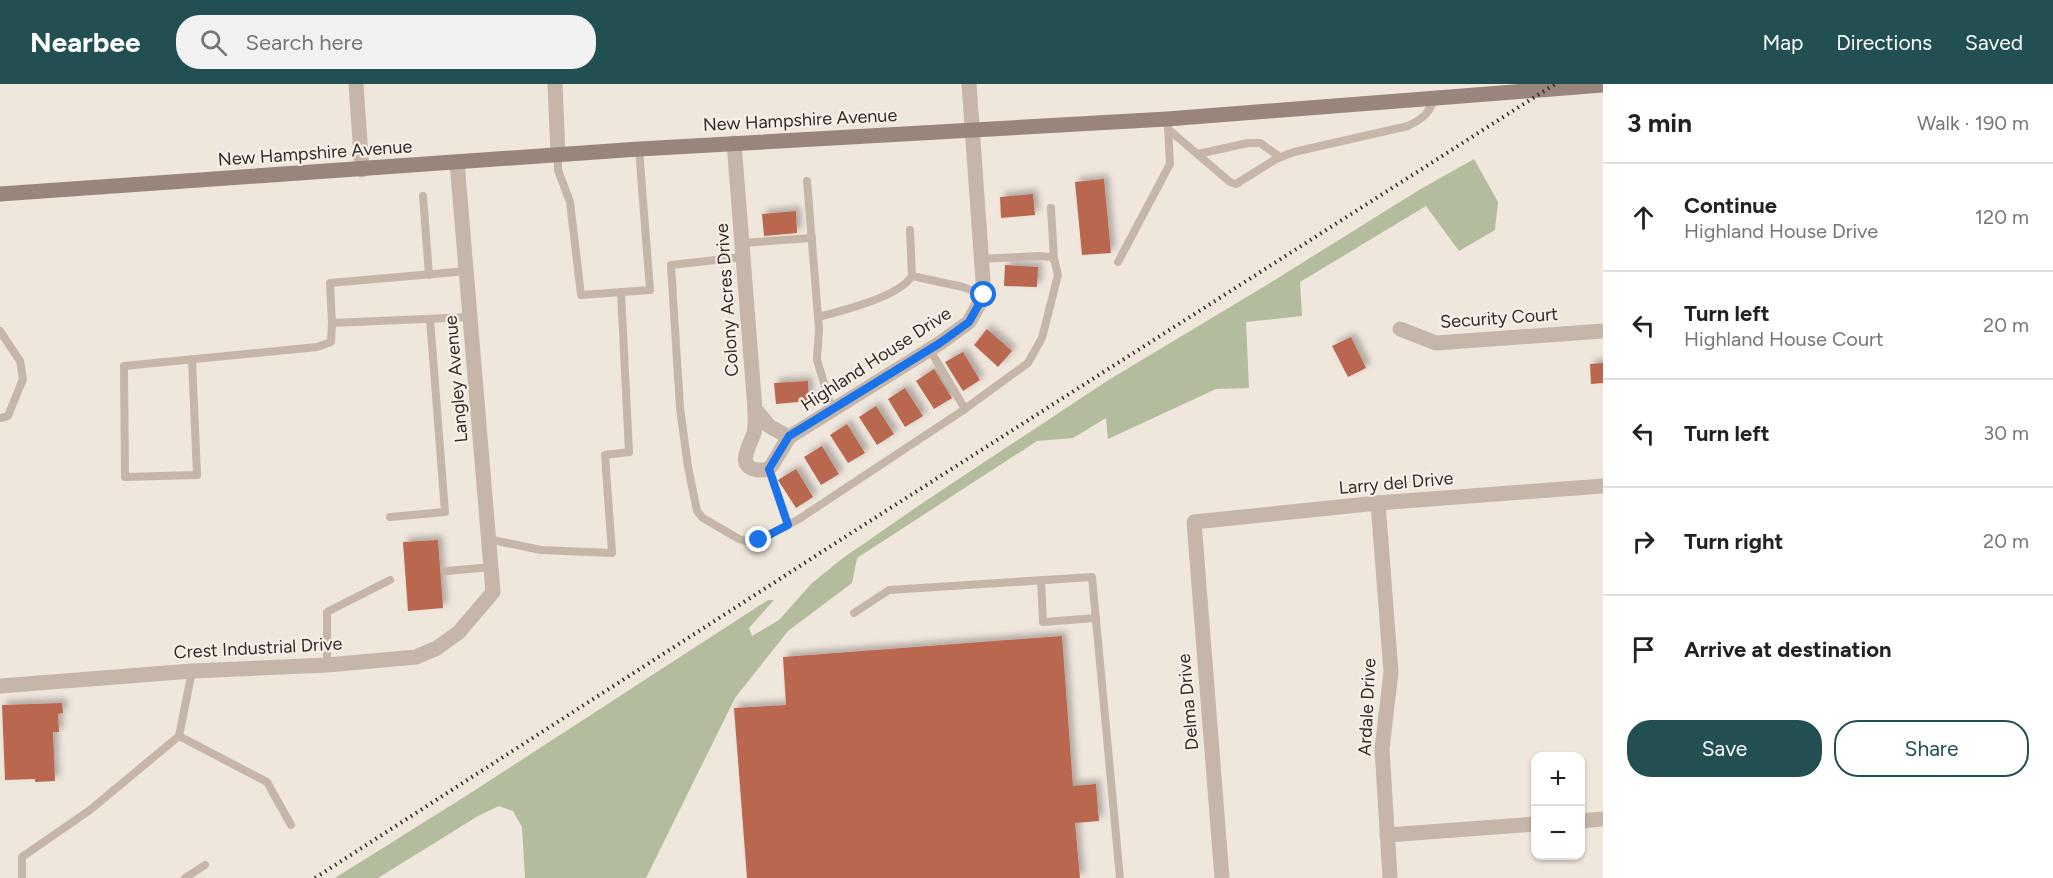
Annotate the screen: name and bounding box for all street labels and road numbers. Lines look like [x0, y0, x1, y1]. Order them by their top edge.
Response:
street label: New Hampshire Avenue [702, 104, 898, 136]
street label: New Hampshire Avenue [217, 135, 413, 171]
street label: Colony Acres Drive [711, 222, 743, 377]
street label: Highland House Drive [797, 302, 955, 416]
street label: Security Court [1439, 303, 1559, 333]
street label: Langley Avenue [439, 314, 473, 443]
street label: Larry del Drive [1338, 467, 1454, 499]
street label: Crest Industrial Drive [173, 633, 343, 663]
street label: Delma Drive [1173, 653, 1203, 751]
street label: Ardale Drive [1353, 657, 1381, 756]

